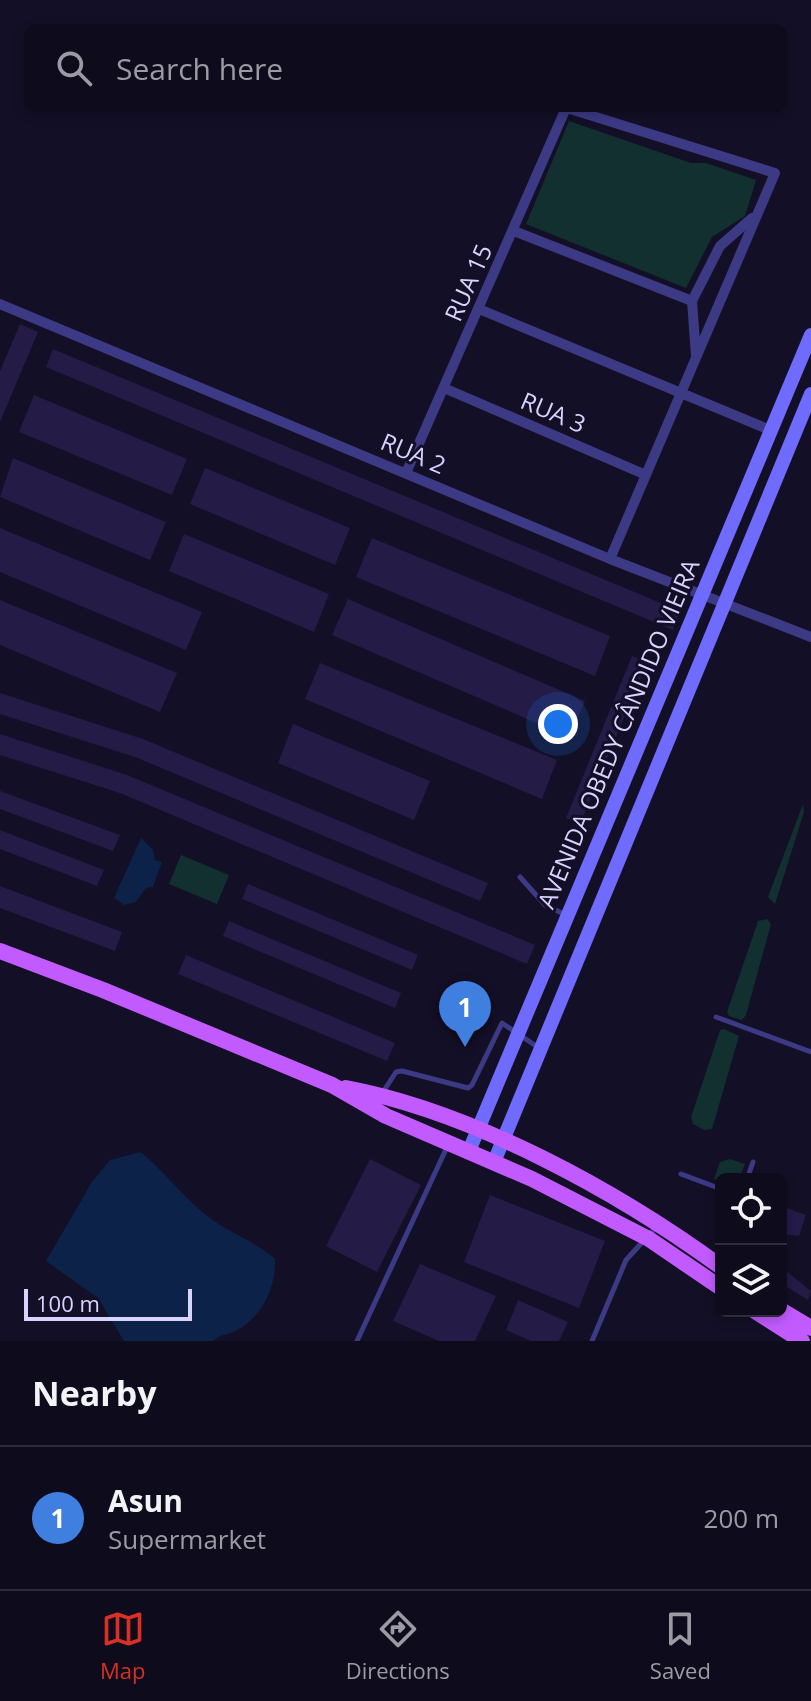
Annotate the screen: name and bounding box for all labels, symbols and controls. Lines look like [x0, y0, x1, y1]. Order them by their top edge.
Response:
search box [24, 24, 787, 112]
icon: search [52, 46, 96, 90]
text: Search here [116, 48, 283, 89]
street label: RUA 15 [436, 239, 499, 326]
street label: RUA 3 [516, 383, 591, 440]
street label: RUA 2 [376, 424, 451, 481]
street label: AVENIDA OBEDY CÂNDIDO VIEIRA [529, 553, 707, 913]
your location [538, 704, 578, 744]
pin: 1 [439, 981, 491, 1047]
map controls [715, 1173, 787, 1317]
button: locate [715, 1173, 787, 1245]
button: layers [715, 1245, 787, 1317]
scale bar [24, 1285, 192, 1321]
text: 100 m [36, 1288, 100, 1318]
text: Nearby [32, 1370, 157, 1416]
text: Asun [108, 1480, 183, 1521]
text: 1 [51, 1500, 65, 1536]
text: 200 m [704, 1500, 779, 1536]
text: Supermarket [108, 1521, 266, 1557]
tab: Map [100, 1607, 146, 1685]
tab: Directions [346, 1607, 450, 1685]
tab: Saved [650, 1607, 711, 1685]

